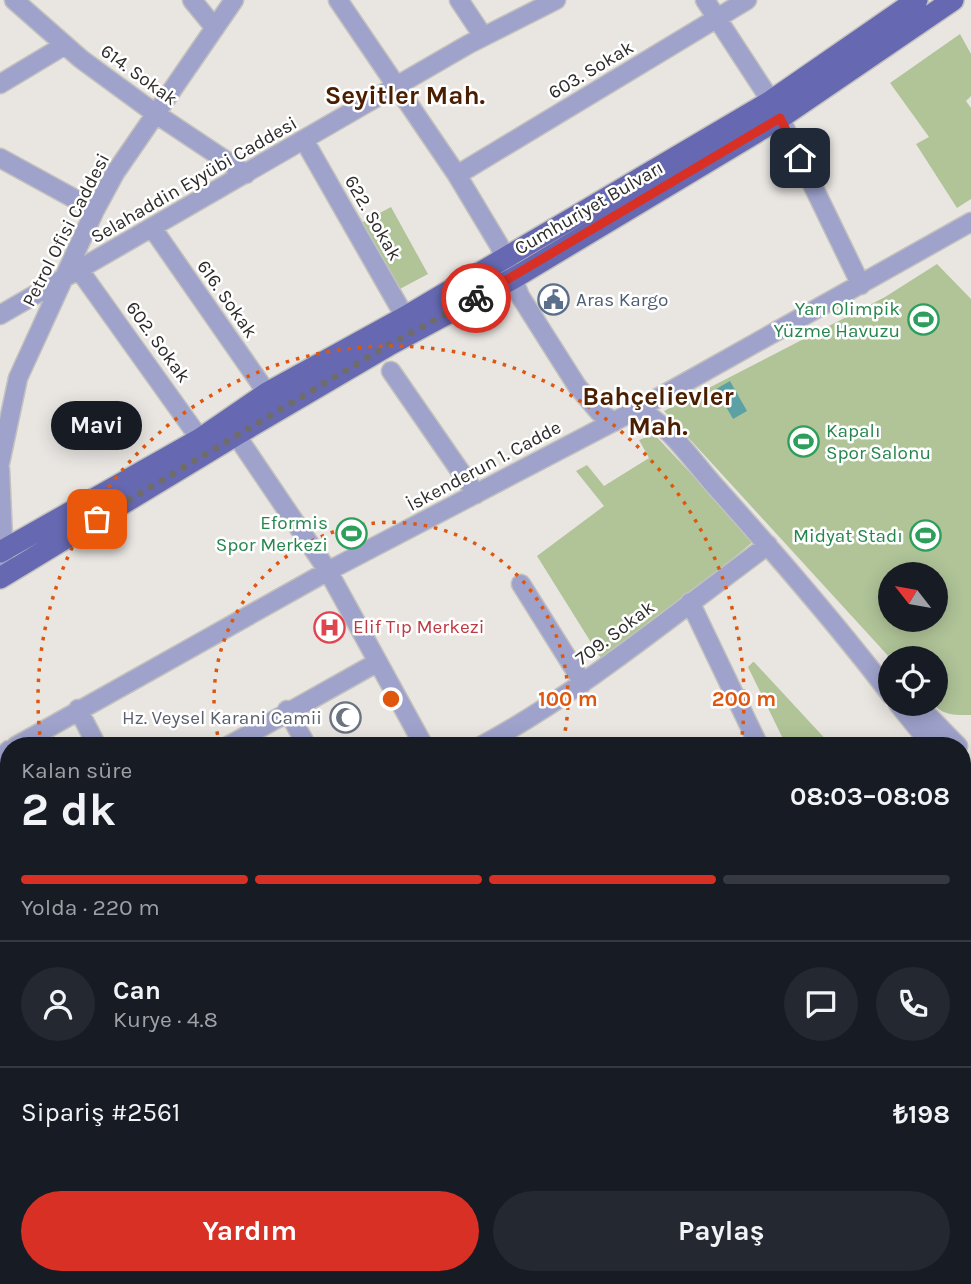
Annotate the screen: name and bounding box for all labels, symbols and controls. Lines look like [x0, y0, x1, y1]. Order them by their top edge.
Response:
street label: 603. Sokak [545, 36, 638, 104]
street label: 614. Sokak [96, 40, 182, 110]
district label: Seyitler Mah. [325, 80, 485, 111]
street label: Selahaddin Eyyübi Caddesi [87, 112, 301, 248]
pin [770, 128, 830, 188]
icon: home [781, 139, 819, 177]
street label: Petrol Ofisi Caddesi [18, 150, 114, 310]
street label: Cumhuriyet Bulvarı [511, 157, 667, 259]
street label: 622. Sokak [340, 172, 406, 265]
street label: 616. Sokak [192, 256, 262, 342]
courier [441, 263, 511, 333]
icon: bike [457, 279, 495, 317]
public building icon: Aras Kargo [536, 283, 570, 317]
place label: Aras Kargo [576, 289, 668, 311]
street label: 602. Sokak [121, 297, 195, 387]
place label: Yarı Olimpik Yüzme Havuzu [774, 298, 900, 342]
sports icon: Yarı Olimpik Yüzme Havuzu [906, 303, 940, 337]
district label: Bahçelievler Mah. [582, 381, 735, 442]
callout: Mavi [52, 400, 142, 449]
text: Mavi [70, 412, 123, 439]
street label: İskenderun 1. Cadde [403, 416, 565, 516]
place label: Kapalı Spor Salonu [826, 420, 931, 464]
sports icon: Kapalı Spor Salonu [786, 425, 820, 459]
pin [67, 489, 127, 549]
icon: bag [78, 500, 116, 538]
place label: Eformis Spor Merkezi [216, 512, 328, 556]
sports icon: Eformis Spor Merkezi [334, 517, 368, 551]
sports icon: Midyat Stadı [909, 519, 943, 553]
place label: Midyat Stadı [793, 525, 903, 547]
north arrow [878, 562, 948, 632]
map controls [878, 562, 948, 716]
street label: 709. Sokak [571, 596, 659, 670]
hospital icon: Elif Tıp Merkezi [313, 610, 347, 644]
place label: Elif Tıp Merkezi [353, 616, 484, 638]
button: locate [878, 646, 948, 716]
centre of rings [379, 687, 403, 711]
text: 100 m [538, 687, 598, 711]
text: 200 m [712, 687, 776, 711]
mosque icon: Hz. Veysel Karani Camii [328, 701, 362, 735]
place label: Hz. Veysel Karani Camii [122, 707, 322, 729]
text: Kalan süre [21, 757, 132, 784]
text: 08:03–08:08 [790, 781, 950, 812]
text: 2 dk [21, 783, 116, 837]
text: Yolda · 220 m [21, 894, 160, 921]
button: person [21, 967, 95, 1041]
button: chat [784, 967, 858, 1041]
button: phone [876, 967, 950, 1041]
text: Can [113, 975, 161, 1006]
text: Kurye · 4.8 [113, 1006, 218, 1033]
text: Sipariş #2561 [21, 1097, 180, 1128]
text: ₺198 [893, 1099, 950, 1130]
button: Yardım [21, 1191, 479, 1271]
button: Paylaş [493, 1191, 950, 1271]

